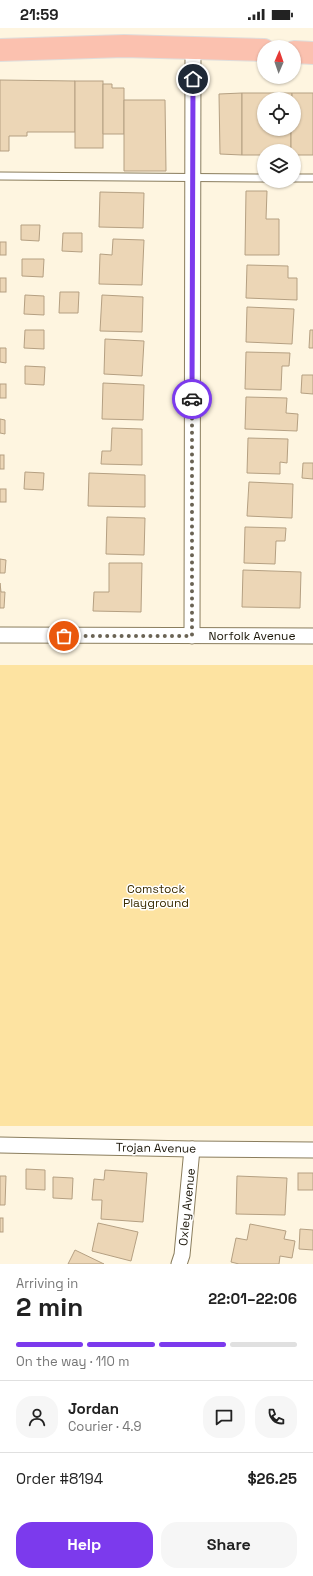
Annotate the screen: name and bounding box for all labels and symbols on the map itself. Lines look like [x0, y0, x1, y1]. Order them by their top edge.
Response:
north arrow [257, 40, 301, 84]
pin [176, 62, 210, 96]
courier [172, 379, 212, 419]
pin [47, 619, 81, 653]
street label: Norfolk Avenue [208, 628, 296, 644]
park label: Comstock Playground [123, 881, 189, 911]
street label: Trojan Avenue [116, 1139, 196, 1157]
street label: Oxley Avenue [175, 1167, 199, 1247]

